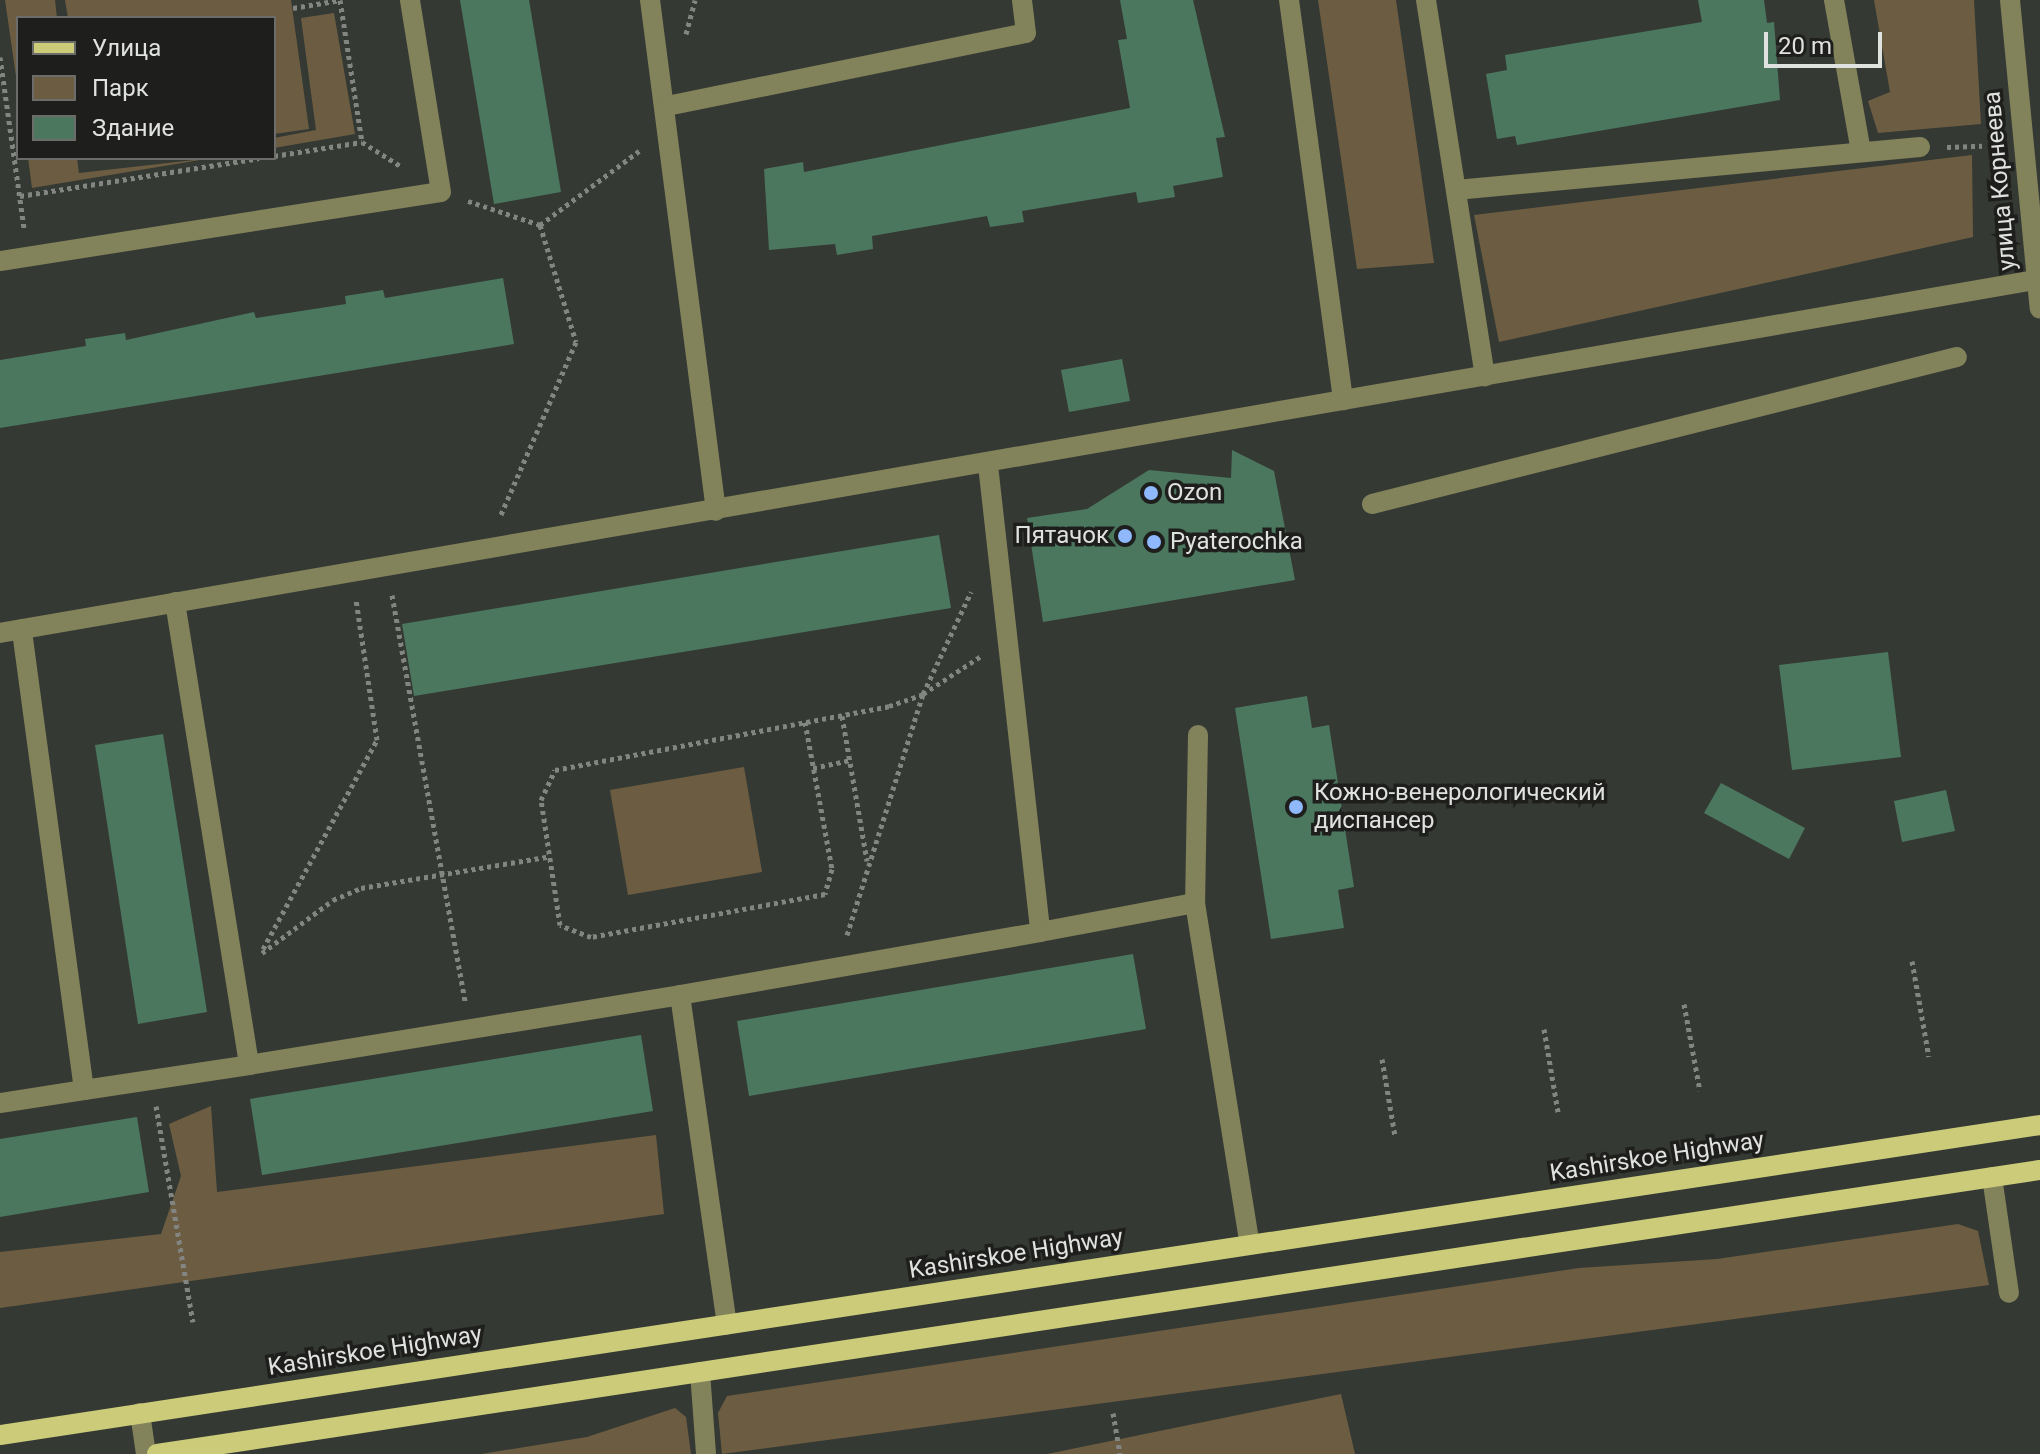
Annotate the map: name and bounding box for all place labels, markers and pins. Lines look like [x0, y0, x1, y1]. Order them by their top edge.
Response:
place label: Ozon [1167, 479, 1222, 507]
marker: Ozon [1142, 484, 1160, 502]
place label: Пятачок [1015, 522, 1109, 550]
marker: Пятачок [1116, 527, 1134, 545]
place label: Pyaterochka [1170, 528, 1303, 556]
marker: Pyaterochka [1145, 533, 1163, 551]
place label: Кожно-венерологический диспансер [1314, 779, 1606, 835]
marker: Кожно-венерологический диспансер [1285, 796, 1307, 818]

